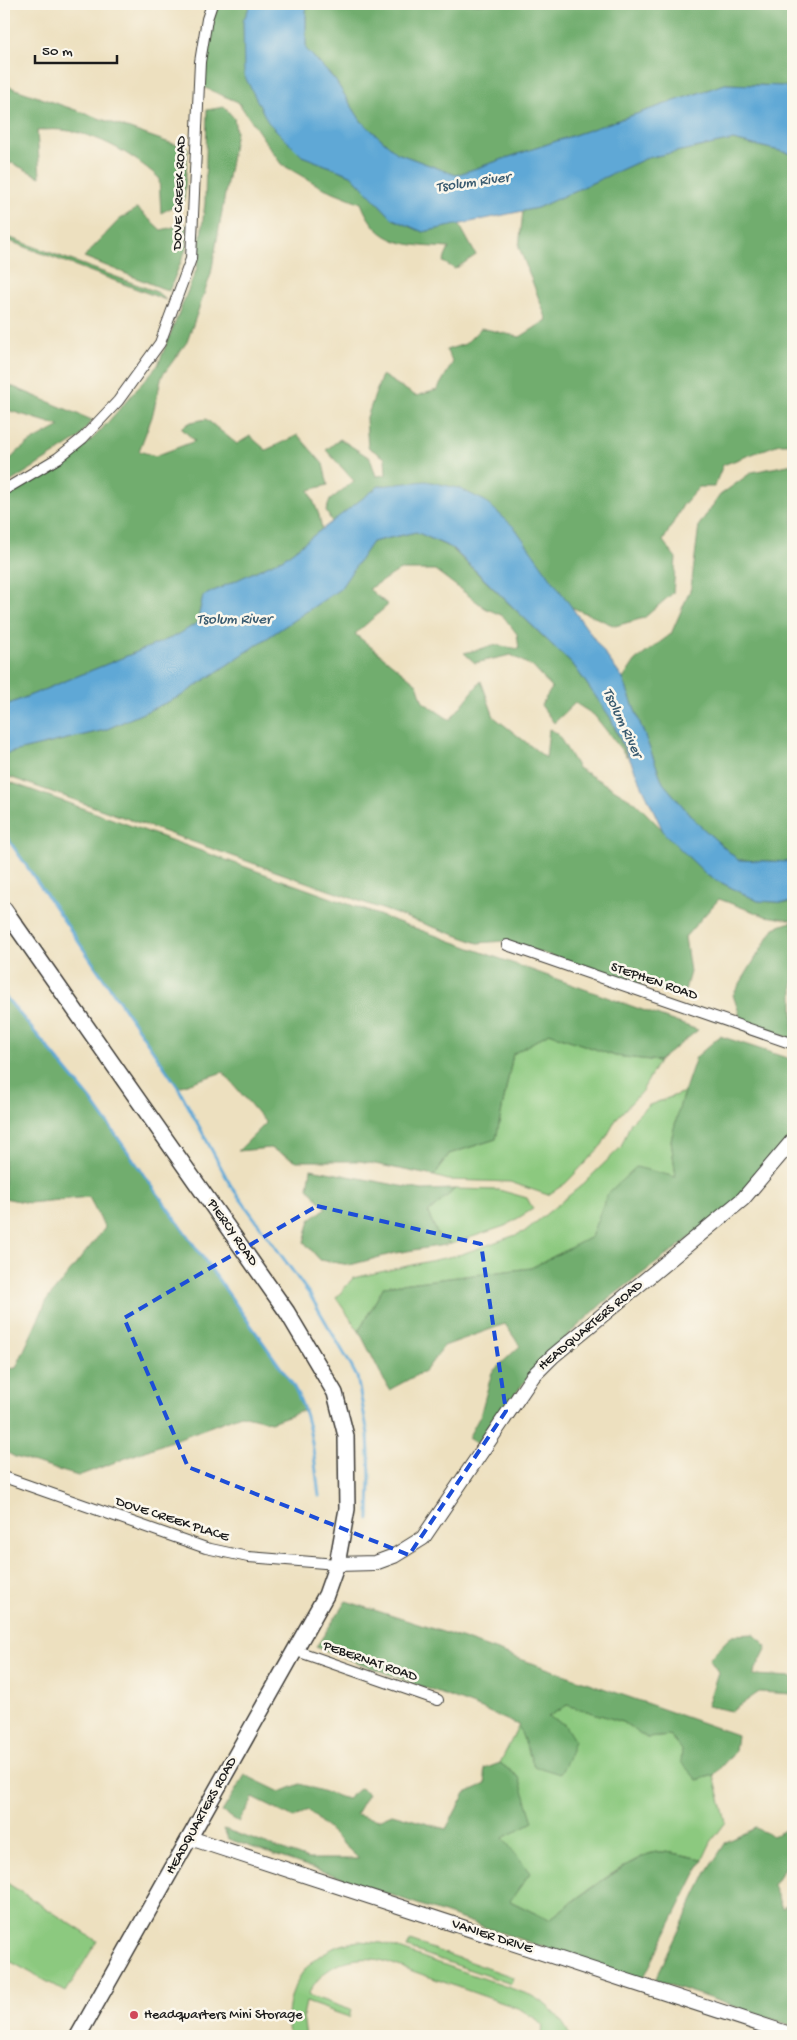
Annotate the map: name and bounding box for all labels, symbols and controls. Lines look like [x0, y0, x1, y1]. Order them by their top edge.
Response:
scale bar [35, 32, 118, 64]
text: 50 m [42, 43, 73, 61]
street label: DOVE CREEK ROAD [169, 135, 191, 251]
water label: Tsolum River [435, 169, 514, 197]
water label: Tsolum River [197, 611, 274, 629]
water label: Tsolum River [598, 685, 647, 763]
street label: STEPHEN ROAD [608, 959, 700, 1005]
street label: PIERCY ROAD [202, 1195, 262, 1270]
street label: HEADQUARTERS ROAD [535, 1277, 648, 1375]
street label: DOVE CREEK PLACE [112, 1493, 232, 1547]
street label: PEBERNAT ROAD [320, 1638, 420, 1686]
street label: HEADQUARTERS ROAD [163, 1754, 242, 1878]
street label: VANIER DRIVE [448, 1916, 536, 1958]
place label: Headquarters Mini Storage [144, 2007, 303, 2024]
marker: Headquarters Mini Storage [128, 2009, 140, 2021]

